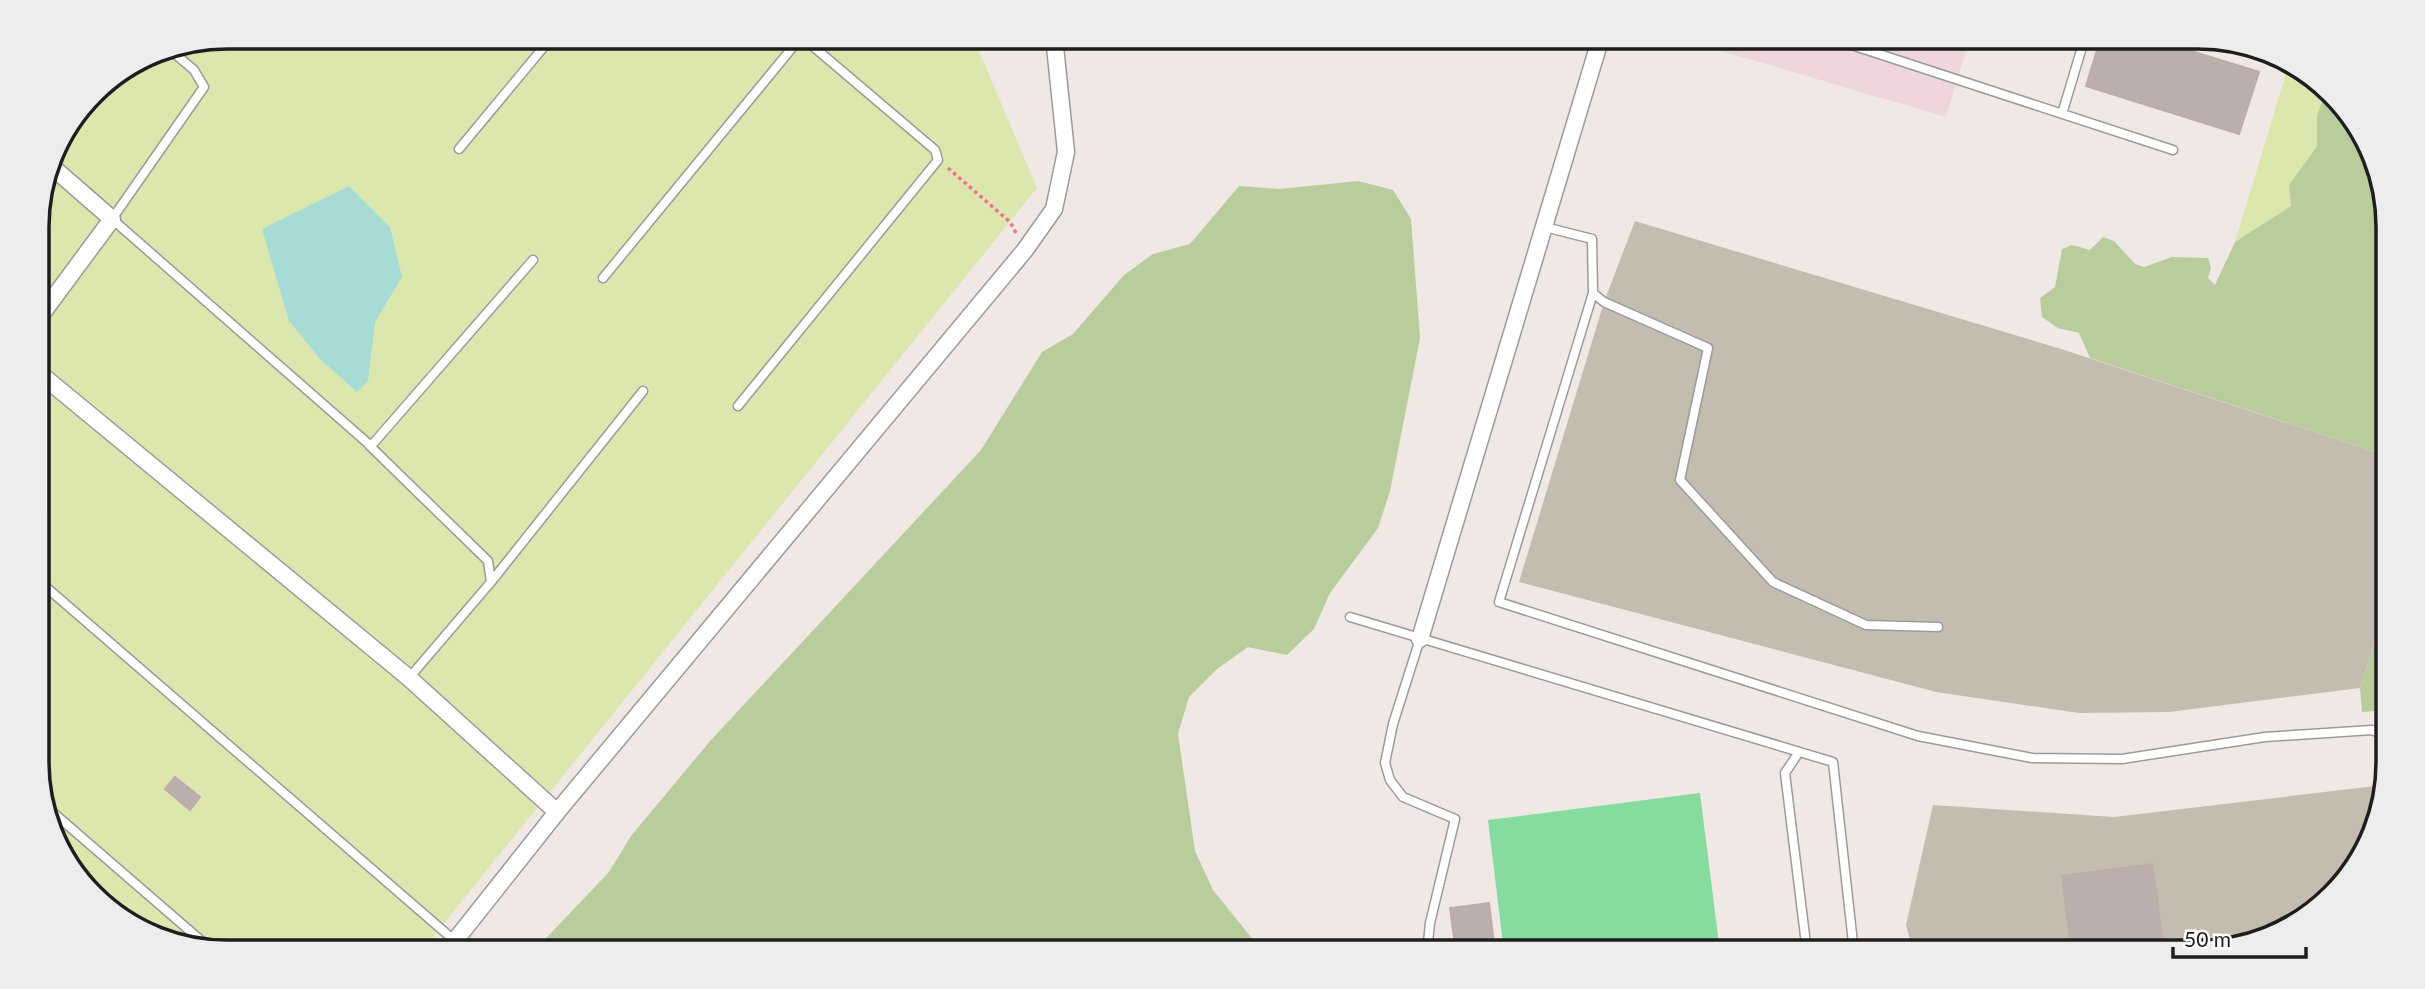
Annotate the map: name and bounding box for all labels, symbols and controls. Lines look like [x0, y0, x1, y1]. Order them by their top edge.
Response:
scale bar [2173, 916, 2306, 960]
text: 50 m [2184, 926, 2231, 951]

